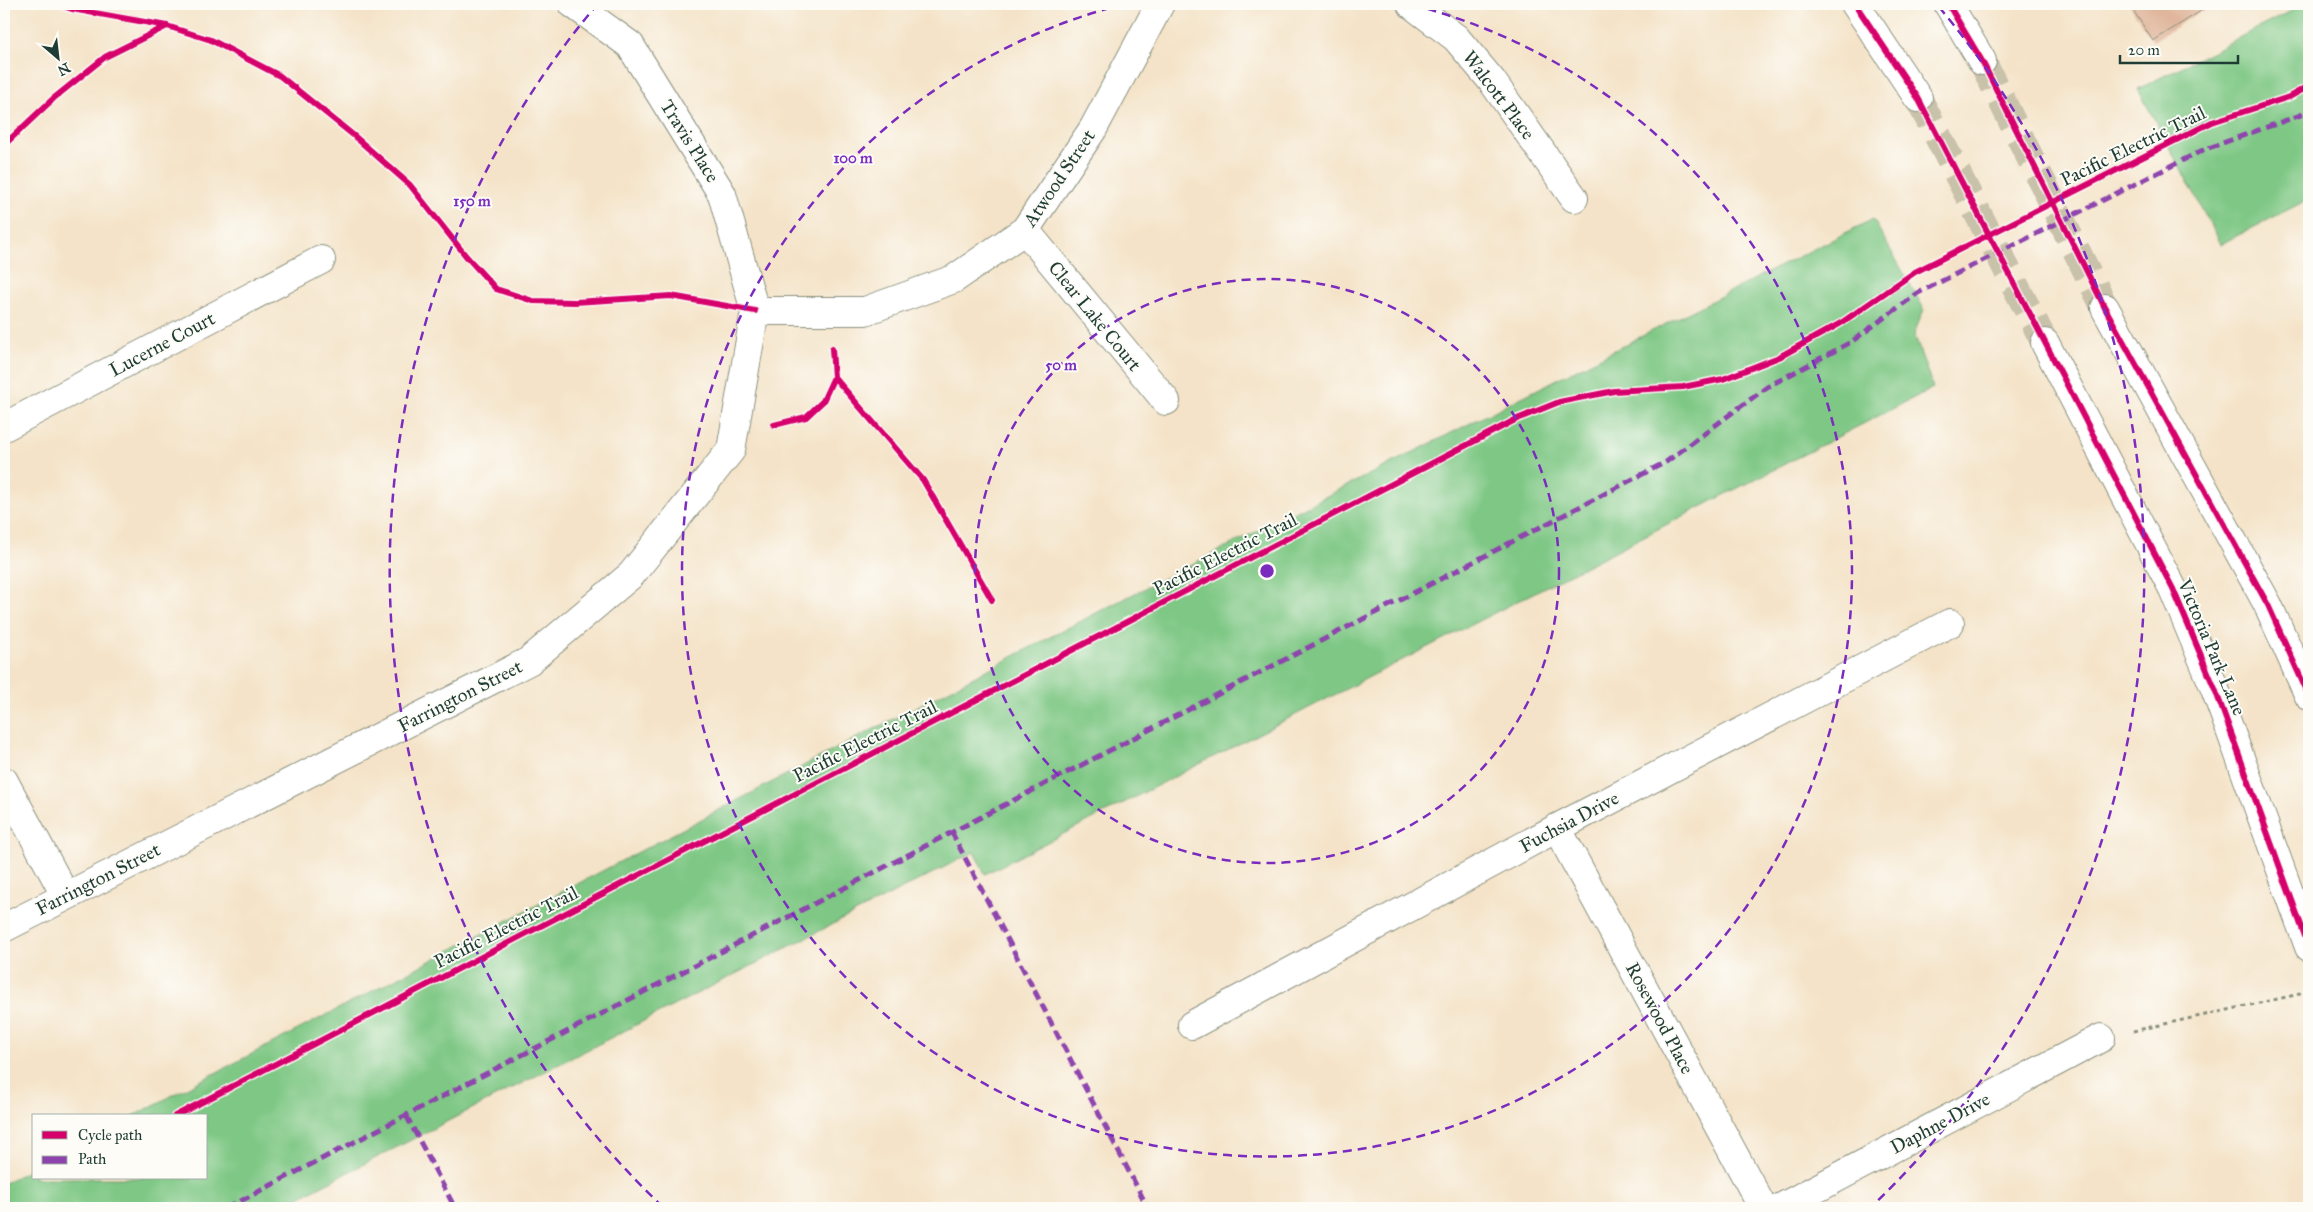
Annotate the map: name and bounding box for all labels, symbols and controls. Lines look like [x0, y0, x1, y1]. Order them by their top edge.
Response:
north arrow [32, 32, 82, 82]
scale bar [2120, 32, 2238, 64]
text: 20 m [2128, 41, 2160, 59]
street label: Walcott Place [1458, 46, 1540, 144]
text: N [55, 59, 73, 79]
street label: Travis Place [656, 95, 724, 187]
street label: Pacific Electric Trail [2057, 101, 2210, 191]
street label: Atwood Street [1018, 125, 1100, 232]
text: 100 m [833, 149, 873, 167]
text: 150 m [453, 192, 491, 210]
street label: Clear Lake Court [1044, 256, 1146, 376]
street label: Lucerne Court [105, 306, 219, 381]
text: 50 m [1045, 356, 1077, 374]
street label: Pacific Electric Trail [1149, 507, 1302, 600]
centre of rings [1258, 562, 1276, 580]
street label: Victoria Park Lane [2173, 574, 2251, 719]
street label: Farrington Street [394, 655, 527, 738]
street label: Pacific Electric Trail [789, 694, 942, 787]
street label: Fuchsia Drive [1515, 786, 1623, 858]
street label: Farrington Street [32, 838, 165, 921]
street label: Pacific Electric Trail [430, 880, 583, 973]
street label: Rosewood Place [1621, 958, 1699, 1078]
street label: Daphne Drive [1886, 1087, 1994, 1159]
legend [32, 1114, 208, 1180]
text: Cycle path [78, 1126, 143, 1144]
text: Path [78, 1150, 107, 1168]

